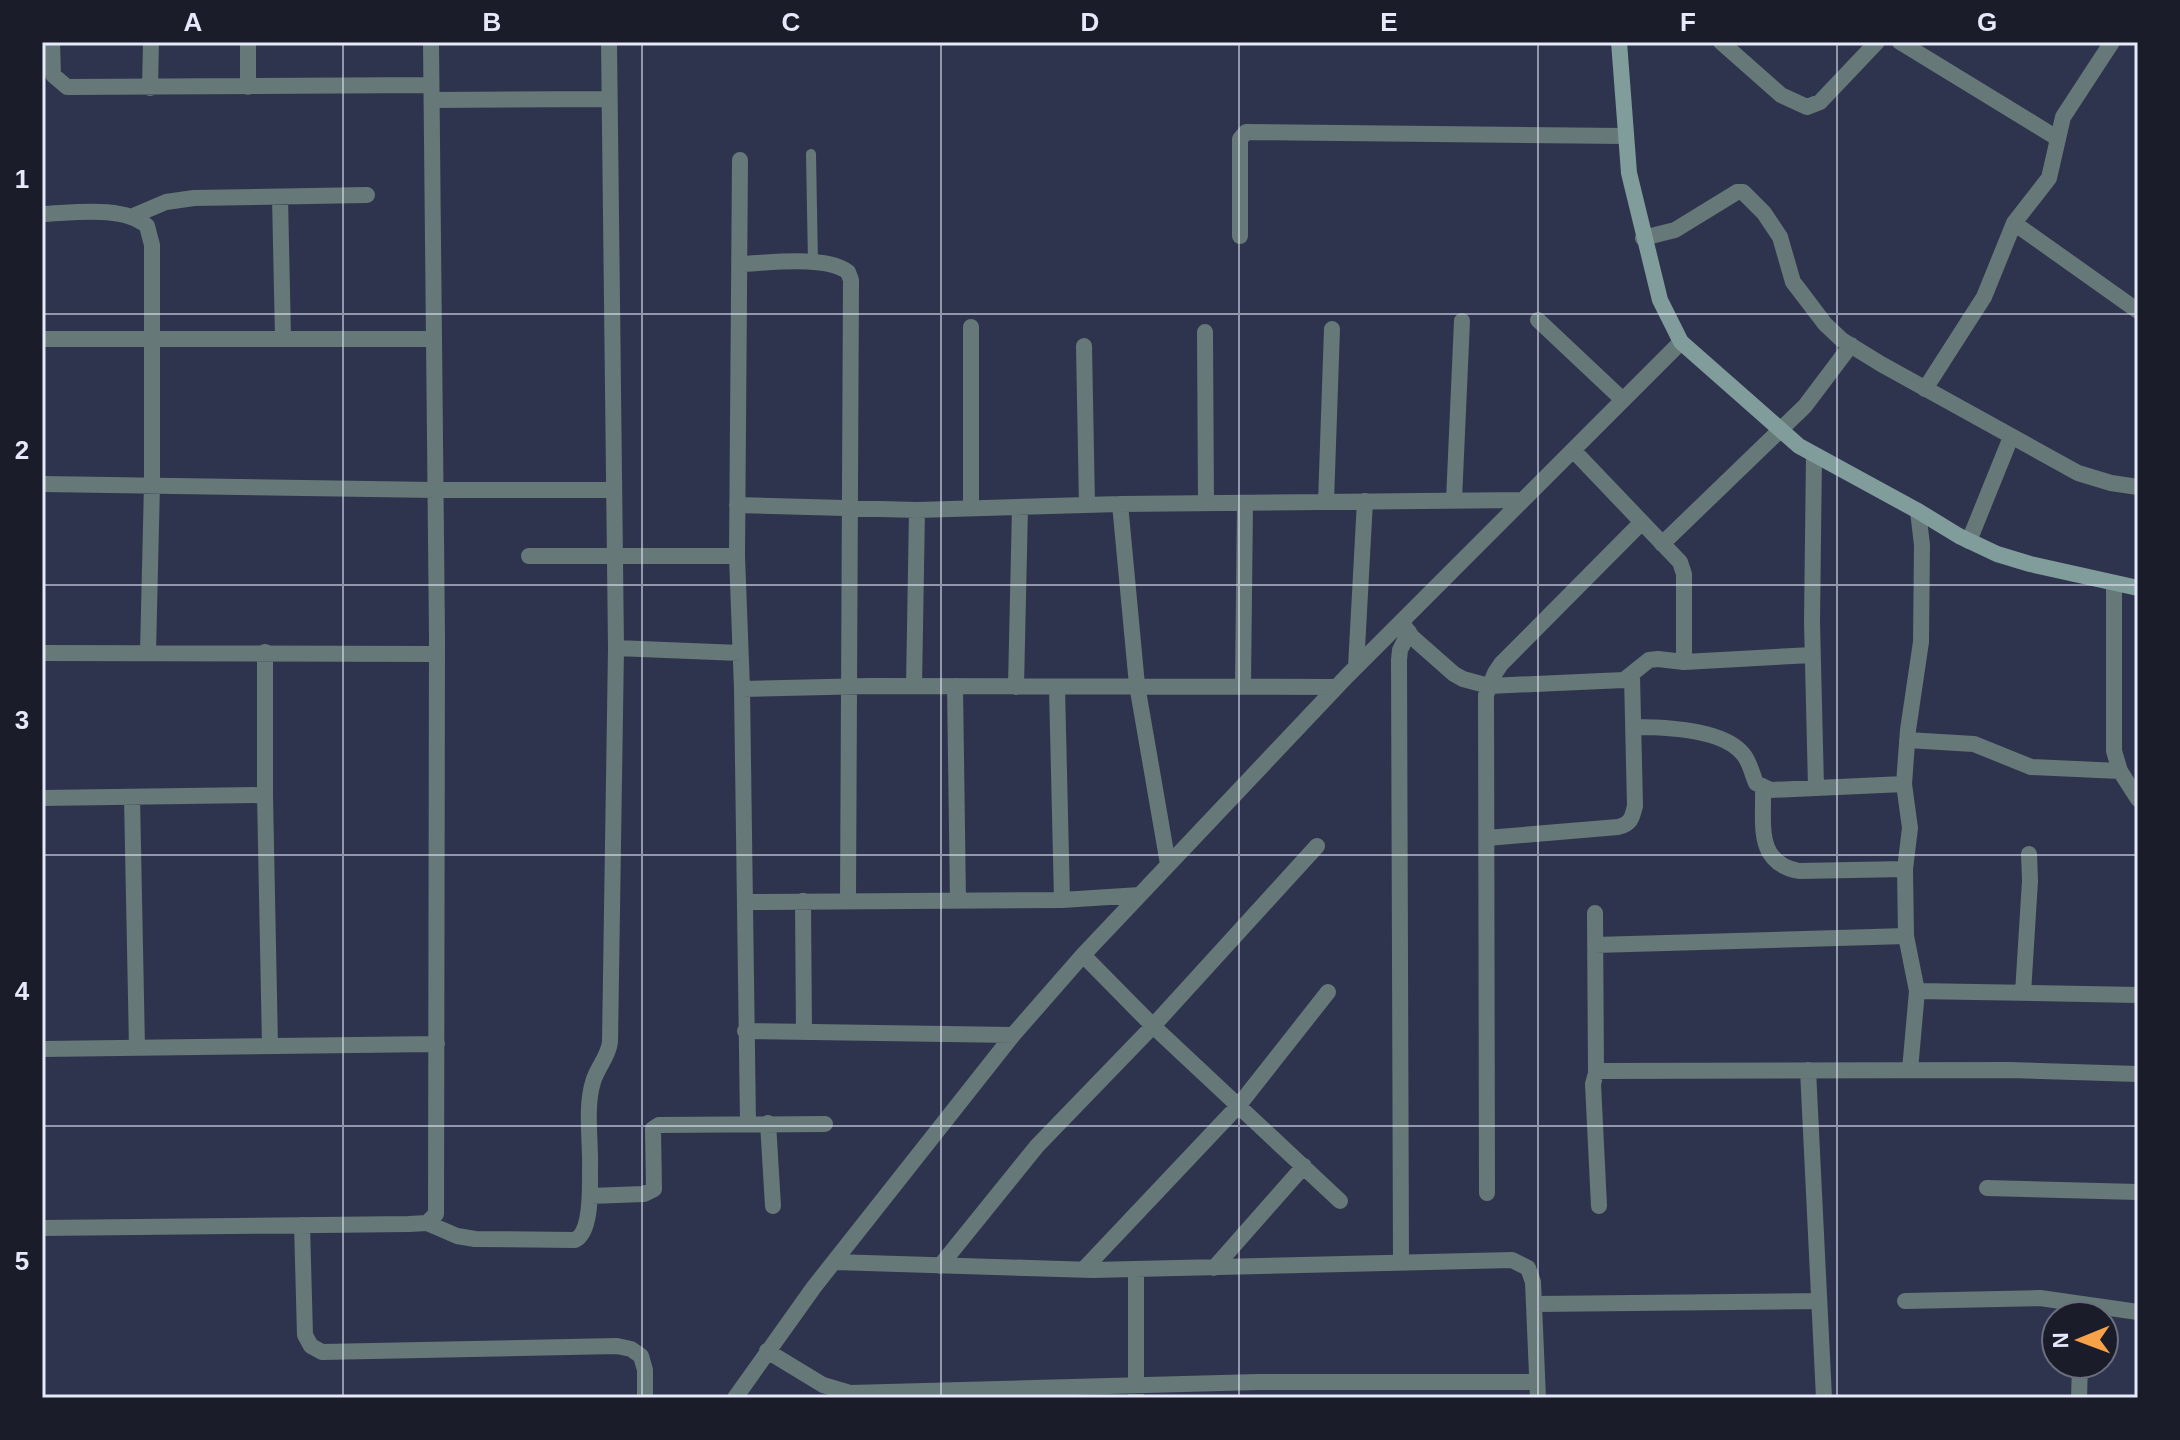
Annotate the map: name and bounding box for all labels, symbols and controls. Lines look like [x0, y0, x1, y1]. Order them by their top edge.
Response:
text: A [184, 7, 203, 37]
text: B [483, 7, 501, 37]
text: C [782, 7, 801, 37]
text: D [1081, 7, 1099, 37]
text: E [1380, 7, 1398, 37]
text: F [1680, 7, 1696, 37]
text: G [1977, 7, 1997, 37]
text: 1 [15, 164, 29, 194]
text: 2 [15, 435, 29, 465]
text: 3 [15, 705, 29, 735]
text: 4 [15, 976, 30, 1006]
text: 5 [15, 1246, 29, 1276]
north arrow [2040, 1300, 2120, 1380]
text: N [2048, 1332, 2073, 1349]

